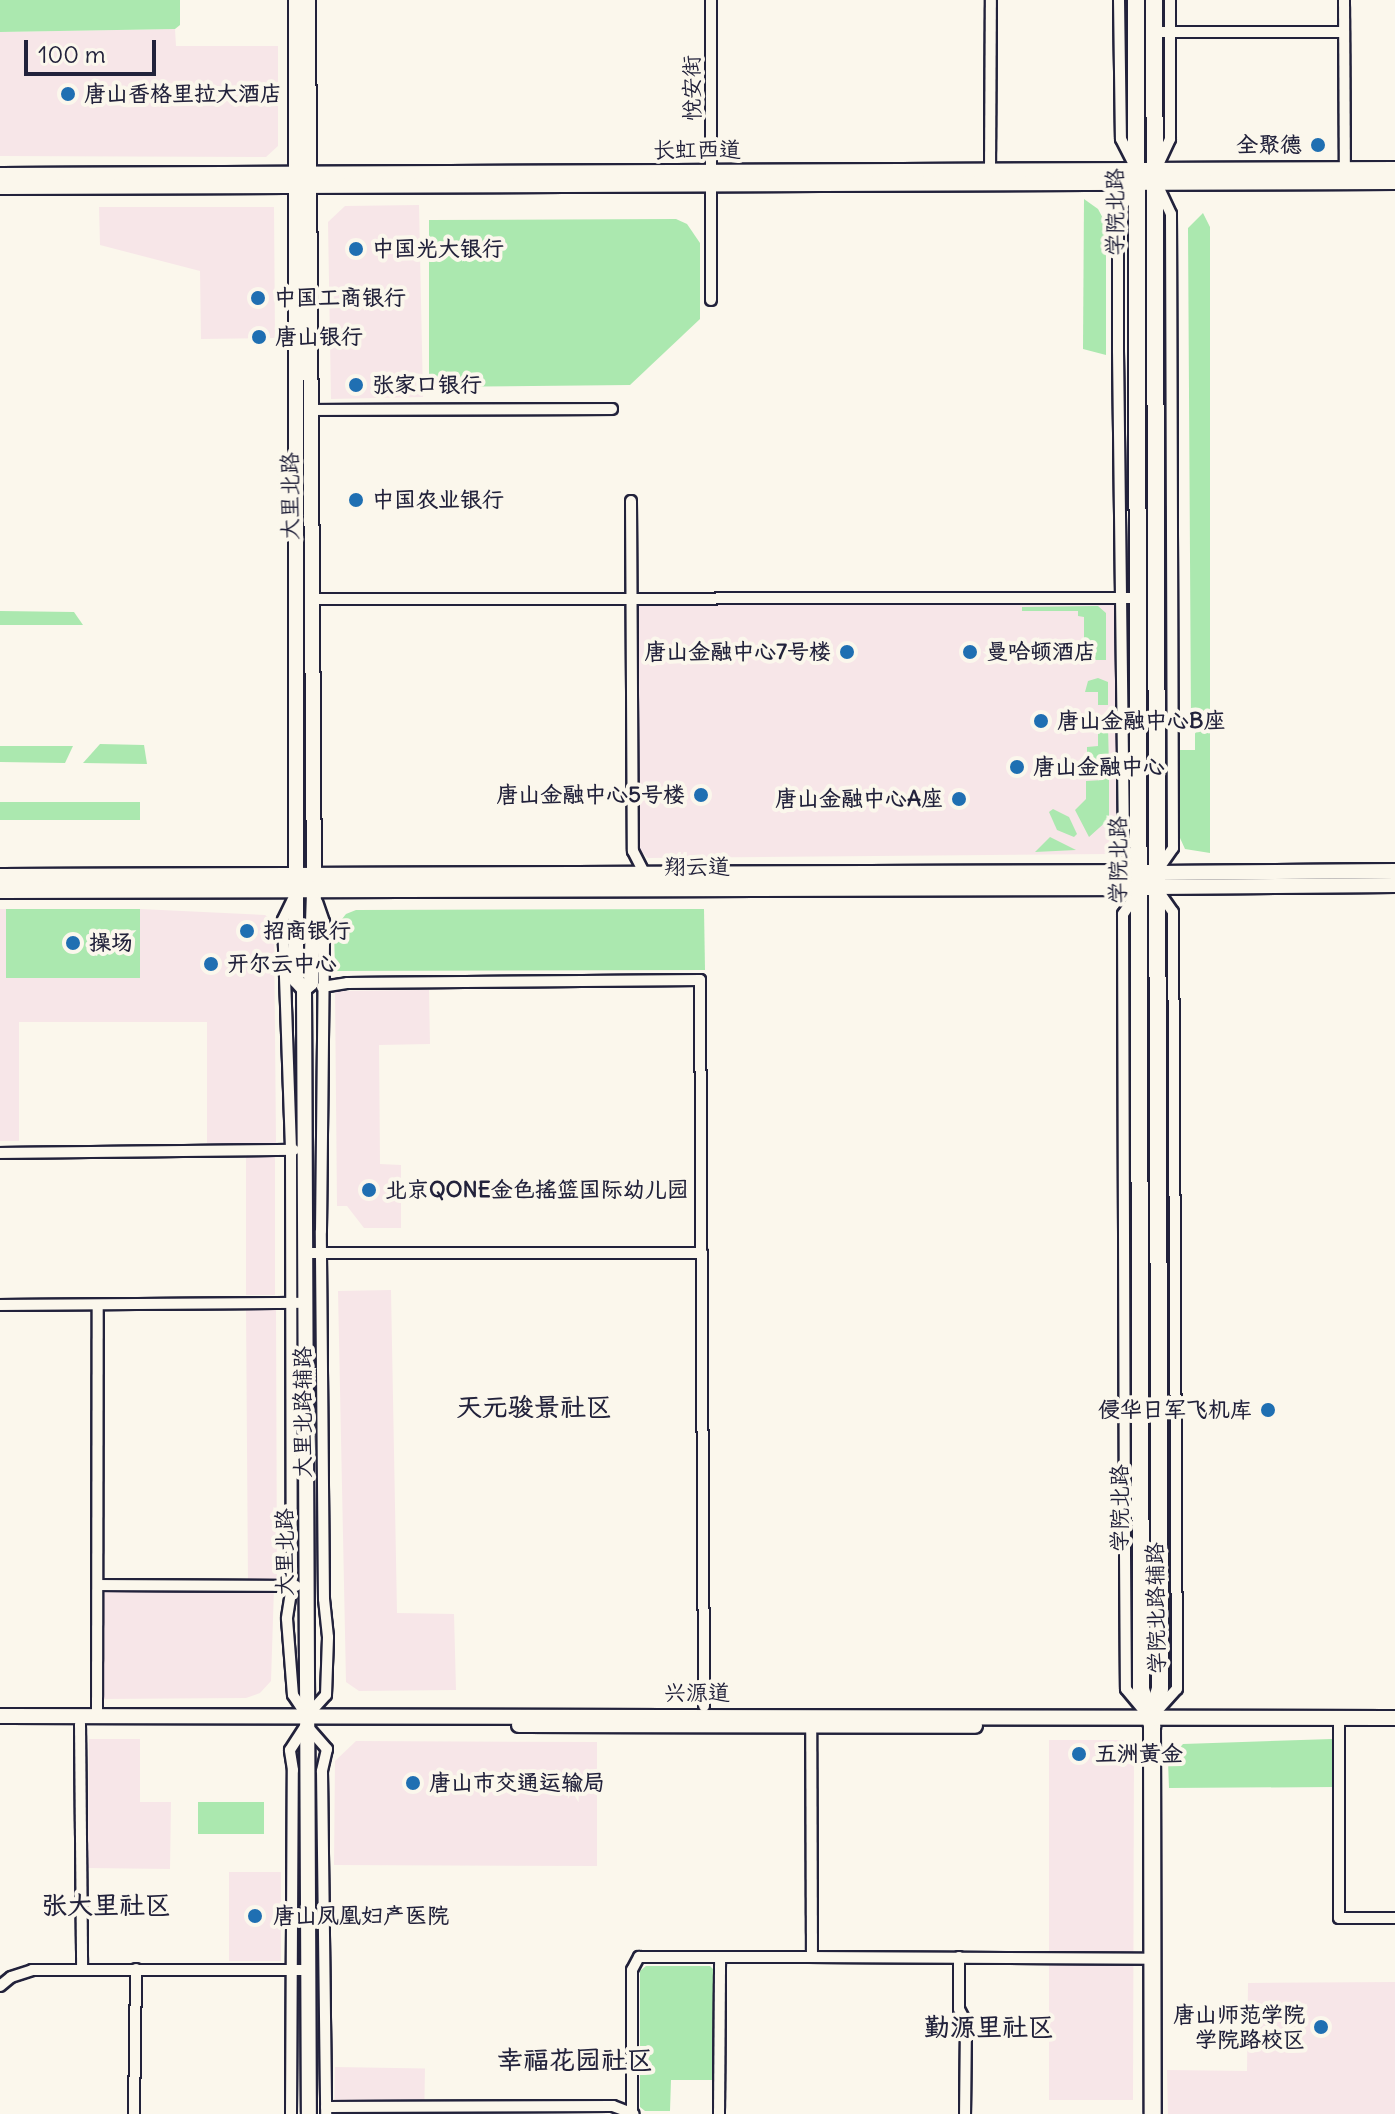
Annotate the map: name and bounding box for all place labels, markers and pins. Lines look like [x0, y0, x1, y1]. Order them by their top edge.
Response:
place label: 唐山香格里拉大酒店 [84, 81, 282, 107]
marker: 唐山香格里拉大酒店 [59, 85, 77, 103]
place label: 全聚德 [1236, 132, 1302, 158]
marker: 全聚德 [1309, 136, 1327, 154]
place label: 中国光大银行 [372, 236, 504, 262]
marker: 中国光大银行 [347, 240, 365, 258]
place label: 中国工商银行 [274, 285, 406, 311]
marker: 中国工商银行 [249, 289, 267, 307]
place label: 唐山银行 [275, 324, 363, 350]
marker: 唐山银行 [250, 328, 268, 346]
place label: 张家口银行 [372, 372, 482, 398]
marker: 张家口银行 [347, 376, 365, 394]
place label: 中国农业银行 [372, 487, 504, 513]
marker: 中国农业银行 [347, 491, 365, 509]
place label: 唐山金融中心7号楼 [644, 639, 831, 665]
place label: 曼哈顿酒店 [986, 639, 1096, 665]
marker: 唐山金融中心7号楼 [838, 643, 856, 661]
marker: 曼哈顿酒店 [961, 643, 979, 661]
place label: 唐山金融中心B座 [1057, 708, 1225, 734]
marker: 唐山金融中心B座 [1032, 712, 1050, 730]
place label: 唐山金融中心 [1033, 754, 1165, 780]
marker: 唐山金融中心 [1008, 758, 1026, 776]
place label: 唐山金融中心5号楼 [496, 782, 685, 808]
marker: 唐山金融中心5号楼 [692, 786, 710, 804]
place label: 唐山金融中心A座 [775, 786, 943, 812]
marker: 唐山金融中心A座 [950, 790, 968, 808]
place label: 招商银行 [263, 918, 351, 944]
marker: 招商银行 [238, 922, 256, 940]
place label: 操场 [89, 930, 133, 956]
marker: 操场 [64, 934, 82, 952]
place label: 开尔云中心 [227, 951, 337, 977]
marker: 开尔云中心 [202, 955, 220, 973]
place label: 北京QONE金色摇篮国际幼儿园 [385, 1177, 689, 1203]
marker: 北京QONE金色摇篮国际幼儿园 [360, 1181, 378, 1199]
place label: 侵华日军飞机库 [1098, 1397, 1252, 1423]
marker: 侵华日军飞机库 [1259, 1401, 1277, 1419]
place label: 五洲黄金 [1095, 1741, 1183, 1767]
marker: 五洲黄金 [1070, 1745, 1088, 1763]
place label: 唐山市交通运输局 [429, 1770, 605, 1796]
marker: 唐山市交通运输局 [404, 1774, 422, 1792]
place label: 唐山凤凰妇产医院 [273, 1903, 449, 1929]
marker: 唐山凤凰妇产医院 [244, 1905, 266, 1927]
place label: 唐山师范学院 学院路校区 [1173, 2001, 1305, 2052]
marker: 唐山师范学院 学院路校区 [1312, 2018, 1330, 2036]

